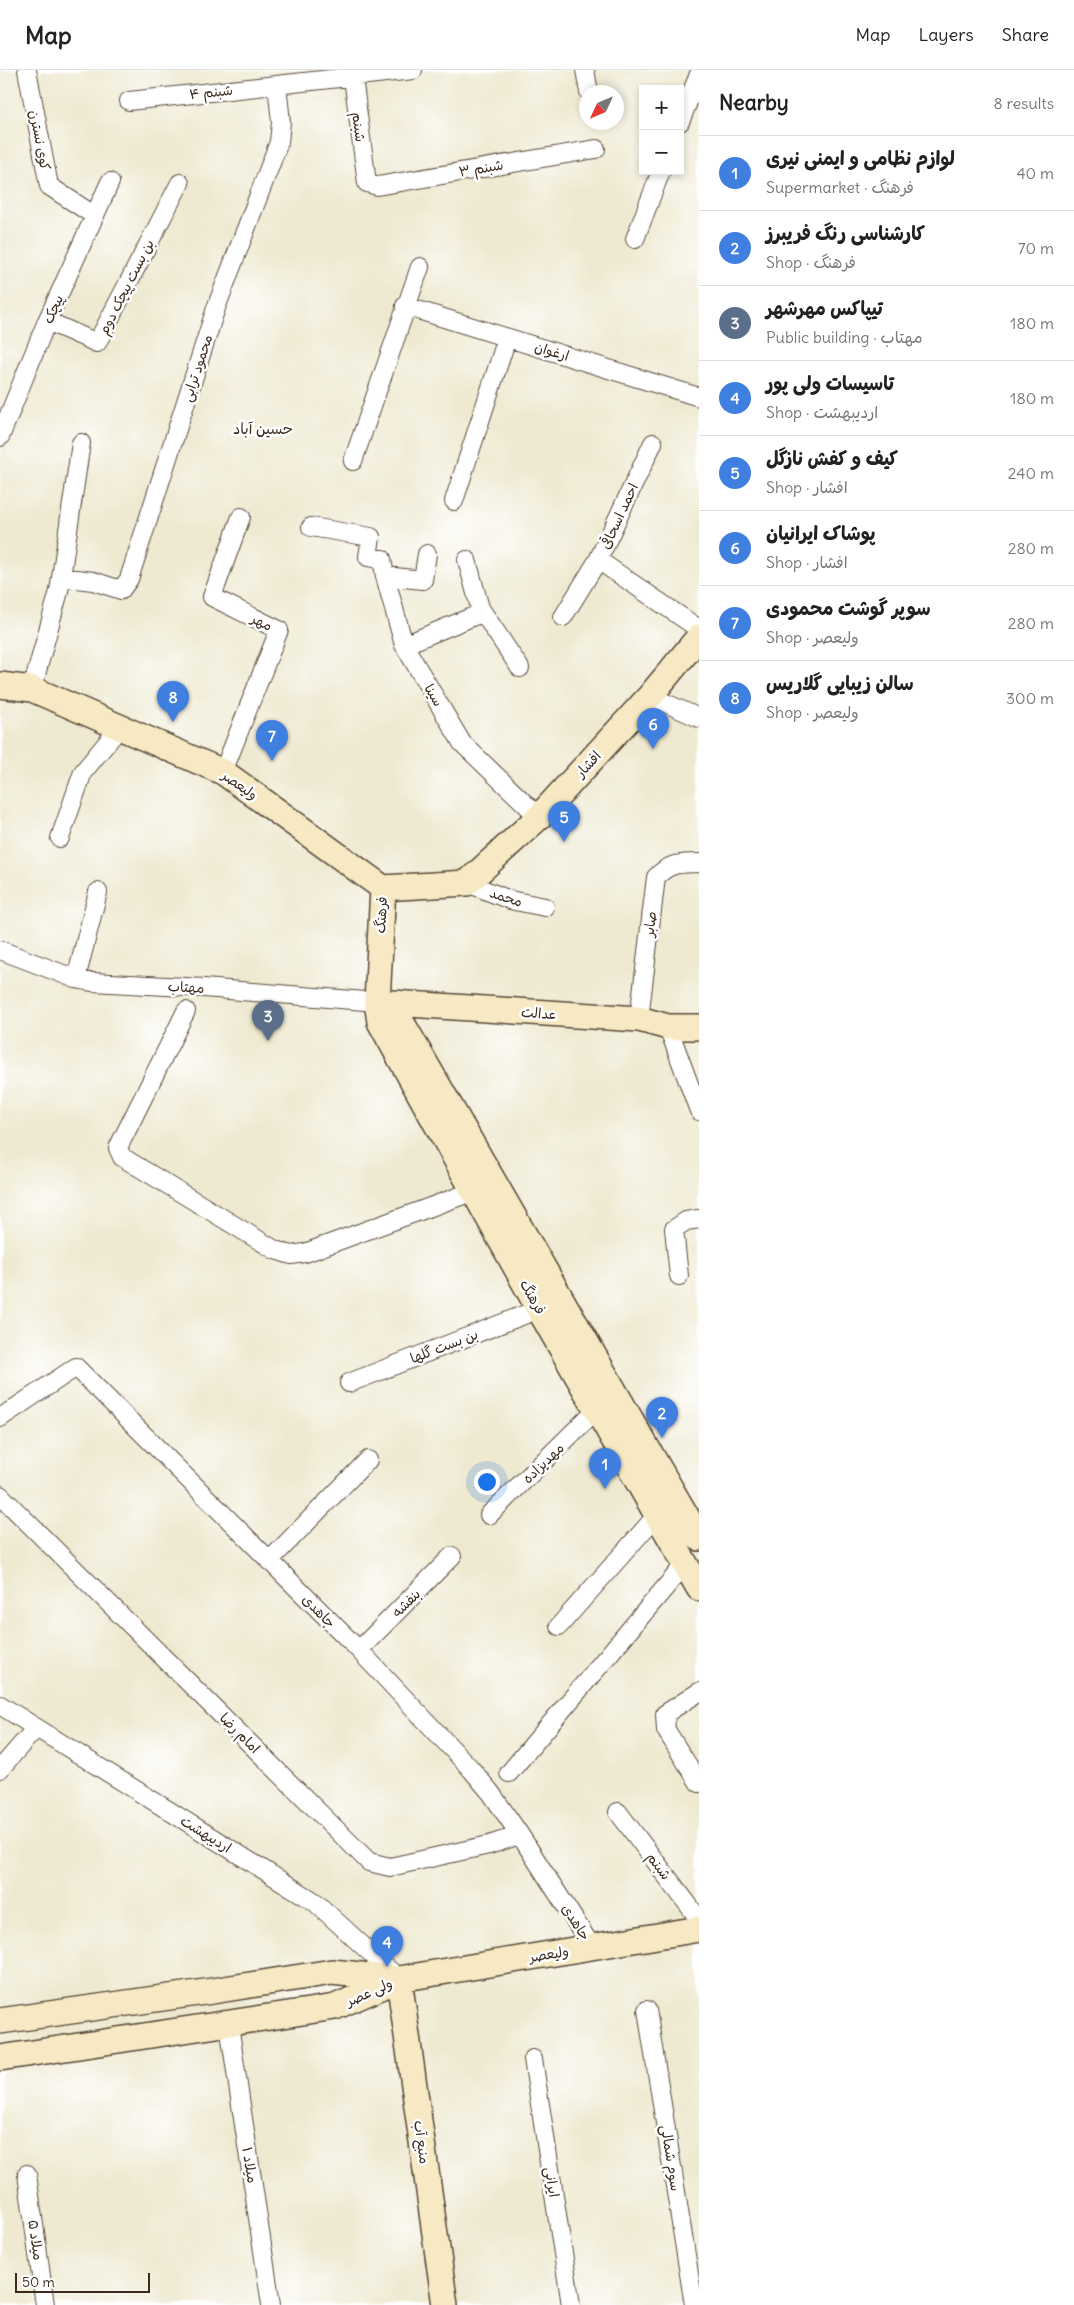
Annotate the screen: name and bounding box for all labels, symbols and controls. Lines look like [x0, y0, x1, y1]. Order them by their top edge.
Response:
text: Map [25, 20, 72, 50]
text: Map [855, 23, 890, 46]
text: Layers [918, 23, 974, 46]
text: Share [1002, 23, 1049, 46]
street label: شبنم ۴ [188, 81, 234, 105]
north arrow [579, 85, 624, 130]
map controls [639, 85, 684, 175]
button: + [639, 85, 684, 130]
text: Nearby [719, 89, 789, 116]
text: 8 results [993, 93, 1054, 113]
street label: کوی نسترن [25, 108, 55, 172]
street label: شبنم [346, 111, 370, 143]
button: − [639, 130, 684, 175]
text: لوازم نظامی و ایمنی نیری [766, 146, 955, 170]
street label: شبنم ۳ [457, 155, 505, 183]
text: 1 [732, 163, 738, 183]
text: 40 m [1016, 163, 1054, 183]
text: Supermarket · فرهنگ [766, 177, 914, 197]
text: کارشناسی رنگ فریبرز [766, 221, 925, 245]
street label: بن بست پیچک دوم [94, 236, 160, 339]
text: 2 [731, 238, 739, 258]
text: 70 m [1018, 238, 1054, 258]
text: Shop · فرهنگ [766, 252, 856, 272]
street label: پیچک [39, 292, 68, 327]
text: تیپاکس مهرشهر [766, 296, 883, 320]
text: 3 [730, 313, 740, 333]
text: 180 m [1010, 313, 1054, 333]
text: Public building · مهتاب [766, 327, 922, 347]
street label: محمود ترابی [178, 332, 216, 404]
street label: ارغوان [533, 337, 571, 365]
text: تاسیسات ولی پور [766, 371, 894, 395]
text: 4 [730, 388, 740, 408]
text: 180 m [1010, 388, 1054, 408]
text: Shop · اردیبهشت [766, 402, 878, 422]
district label: حسین آباد [233, 419, 293, 438]
text: کیف و کفش نازگل [766, 446, 898, 470]
text: 5 [730, 463, 740, 483]
text: 240 m [1008, 463, 1054, 483]
text: Shop · افشار [766, 477, 848, 497]
street label: احمد اسحاقی [596, 480, 642, 552]
text: پوشاک ایرانیان [766, 521, 876, 545]
text: 6 [730, 538, 740, 558]
text: 280 m [1008, 538, 1054, 558]
text: Shop · افشار [766, 552, 848, 572]
text: سوپر گوشت محمودی [766, 596, 931, 620]
street label: مهر [248, 609, 276, 635]
text: 7 [731, 613, 739, 633]
text: 280 m [1008, 613, 1054, 633]
text: Shop · ولیعصر [766, 627, 859, 647]
text: سالن زیبایی گلاریس [766, 671, 914, 695]
street label: سینا [420, 680, 448, 710]
pin: 8 [157, 681, 189, 722]
text: 8 [730, 688, 740, 708]
text: 300 m [1006, 688, 1054, 708]
text: Shop · ولیعصر [766, 702, 859, 722]
pin: 6 [637, 708, 669, 749]
pin: 7 [256, 720, 288, 761]
street label: افشار [571, 747, 605, 782]
street label: ولیعصر [218, 766, 261, 804]
pin: 5 [548, 801, 580, 842]
street label: محمد [487, 883, 525, 911]
street label: فرهنگ [371, 896, 391, 934]
street label: صابر [639, 910, 660, 939]
street label: مهتاب [167, 977, 205, 997]
pin: 3 [252, 1000, 284, 1041]
street label: عدالت [520, 1003, 558, 1023]
street label: فرهنگ [516, 1276, 550, 1318]
street label: بن بست گلها [408, 1325, 480, 1367]
pin: 2 [646, 1397, 678, 1438]
street label: مهدیزاده [518, 1439, 568, 1487]
pin: 1 [589, 1448, 621, 1489]
your location [474, 1469, 500, 1495]
street label: بنفشه [388, 1585, 424, 1621]
street label: جاهدی [298, 1590, 340, 1632]
street label: امام رضا [215, 1709, 264, 1758]
street label: اردیبهشت [177, 1811, 235, 1857]
street label: شبنم [641, 1849, 675, 1885]
street label: جاهدی [558, 1900, 594, 1944]
pin: 4 [371, 1926, 403, 1967]
street label: ولیعصر [527, 1942, 570, 1966]
street label: ولی عصر [342, 1974, 395, 2011]
street label: منبع آب [408, 2119, 434, 2165]
street label: سوم شمالی [654, 2124, 685, 2193]
street label: میلاد ۱ [238, 2146, 262, 2184]
street label: ایرانی [541, 2165, 563, 2199]
street label: میلاد ۵ [24, 2218, 48, 2262]
scale bar [15, 2270, 150, 2293]
text: 50 m [22, 2273, 55, 2291]

